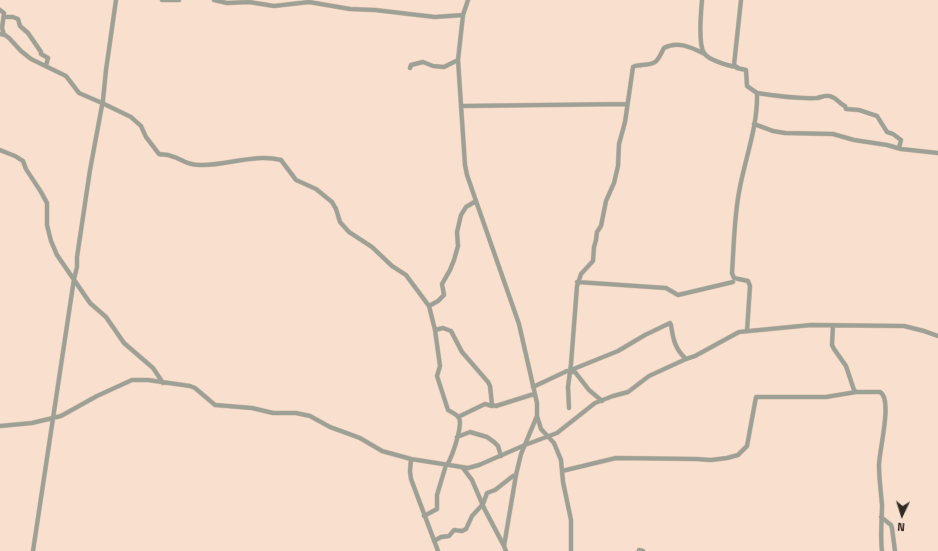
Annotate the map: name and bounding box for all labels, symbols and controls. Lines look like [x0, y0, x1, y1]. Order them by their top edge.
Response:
north arrow [882, 495, 922, 535]
text: N [897, 519, 906, 535]

